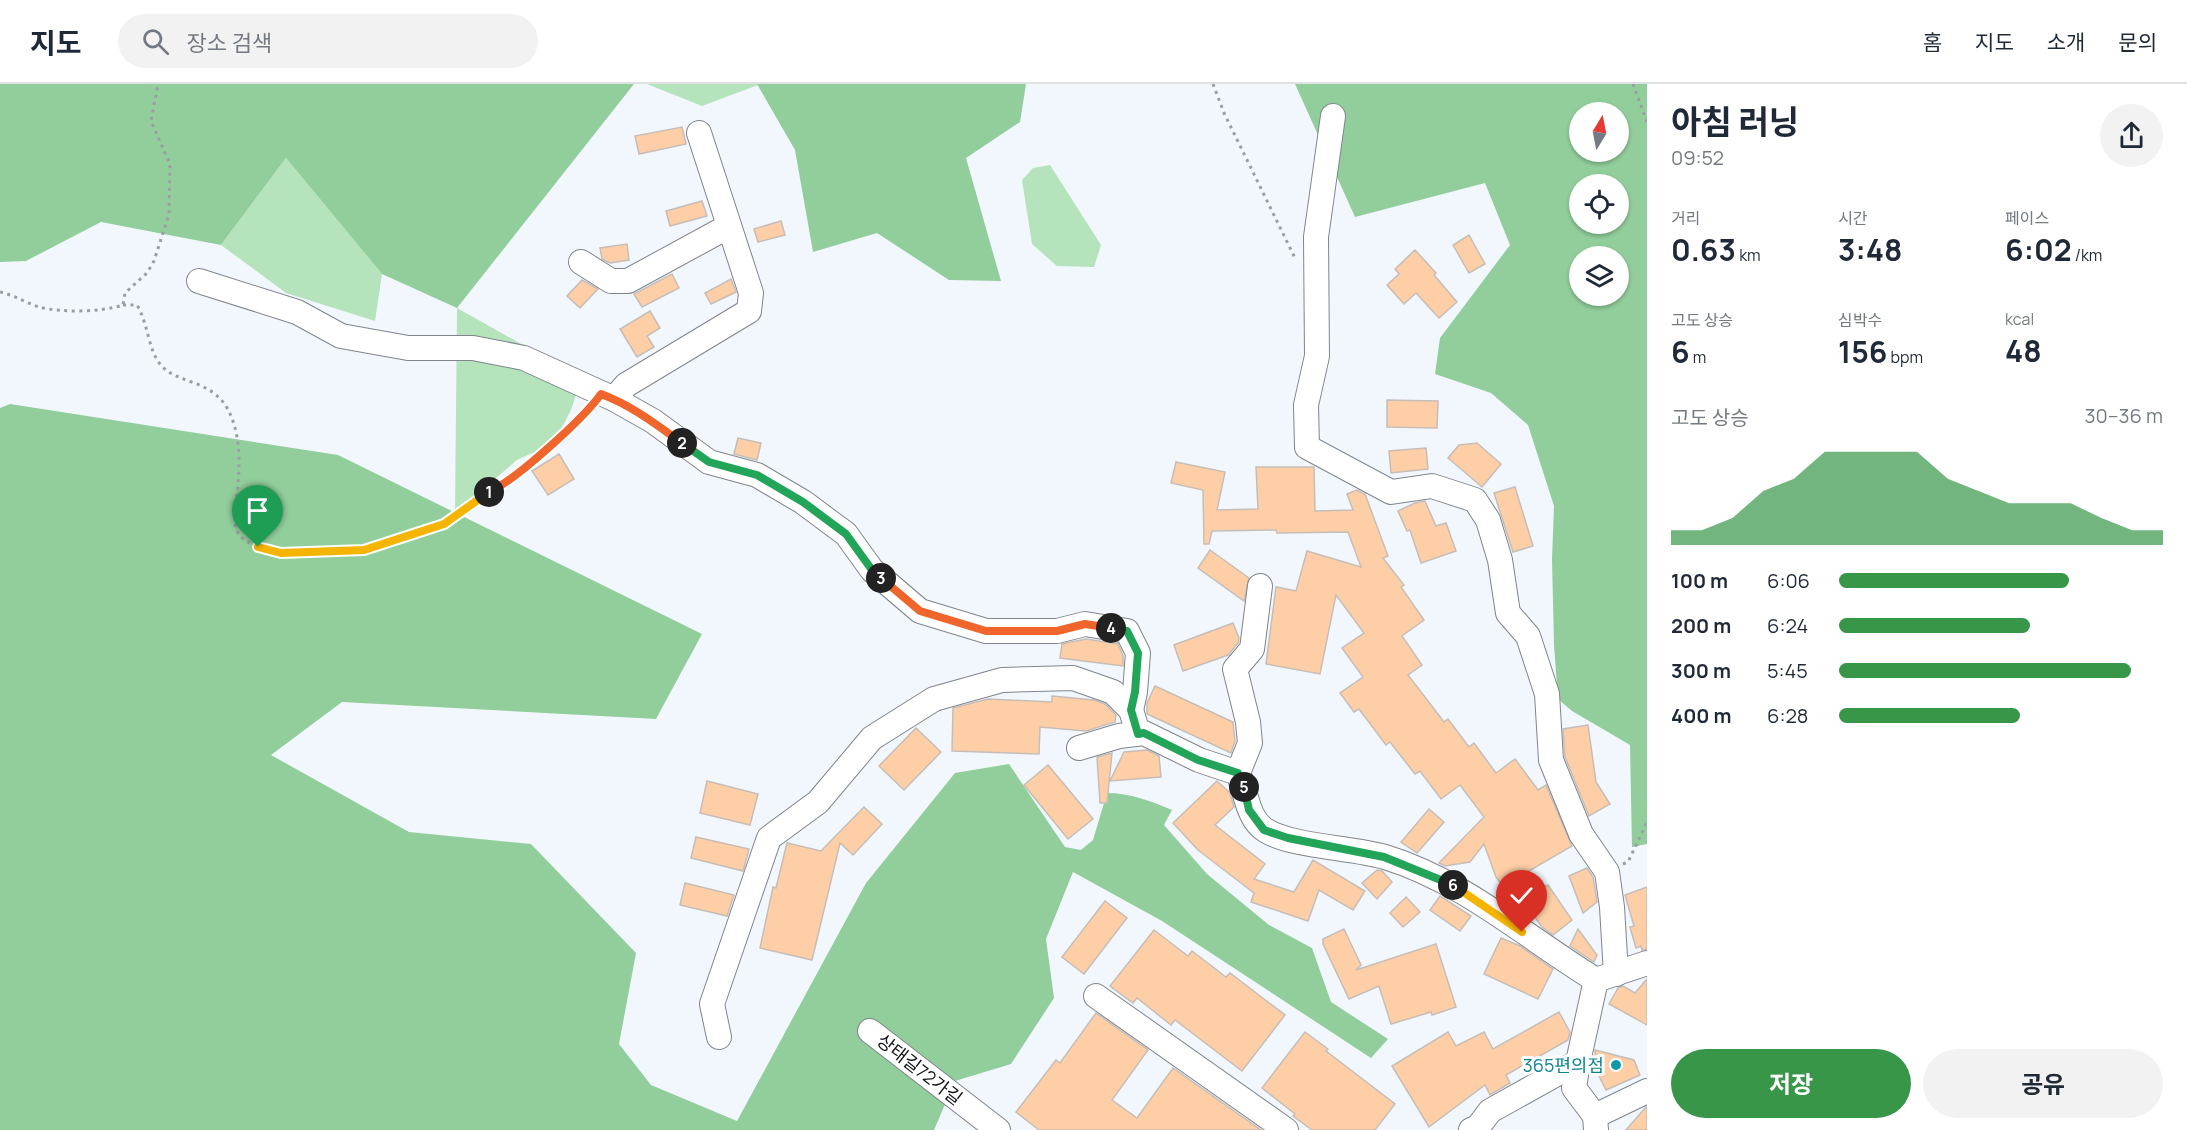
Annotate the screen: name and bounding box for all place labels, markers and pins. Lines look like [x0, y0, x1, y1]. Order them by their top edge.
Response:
pin: 2 [667, 428, 697, 458]
pin: 1 [474, 477, 504, 507]
pin [232, 485, 283, 547]
pin: 3 [866, 563, 896, 593]
pin: 4 [1096, 613, 1126, 643]
pin: 5 [1229, 772, 1259, 802]
pin: 6 [1438, 870, 1468, 900]
pin [1496, 870, 1547, 932]
place label: 365편의점 [1523, 1053, 1604, 1077]
marker: 365편의점 [1609, 1058, 1623, 1072]

